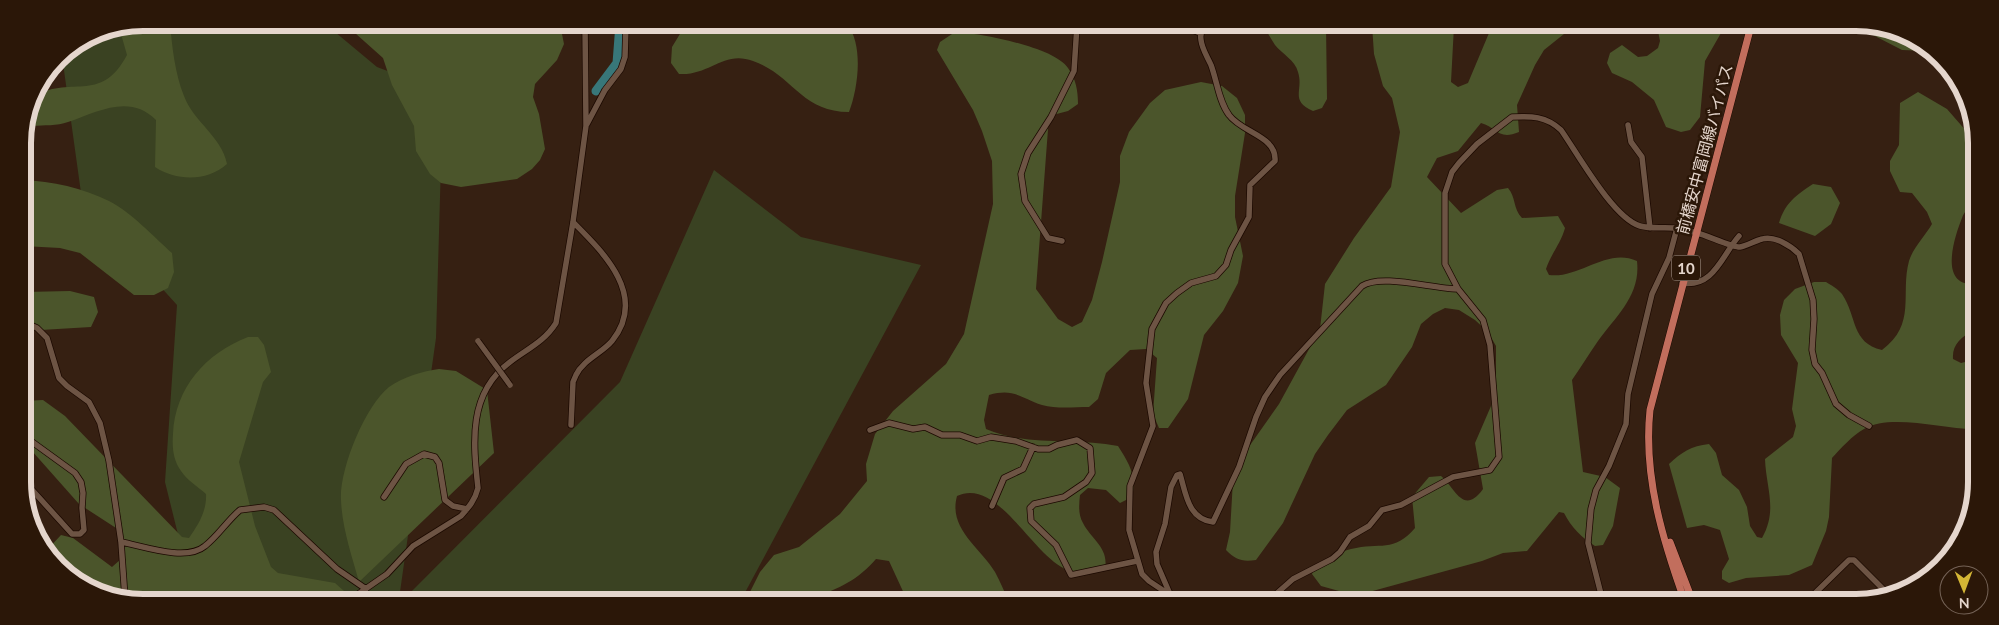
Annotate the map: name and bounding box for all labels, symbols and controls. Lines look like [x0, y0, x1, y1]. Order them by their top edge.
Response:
street label: 前橋安中富岡線バイパス [1672, 62, 1736, 236]
road number: 10 [1672, 256, 1700, 280]
north arrow [1939, 565, 1989, 615]
text: N [1959, 595, 1970, 612]

